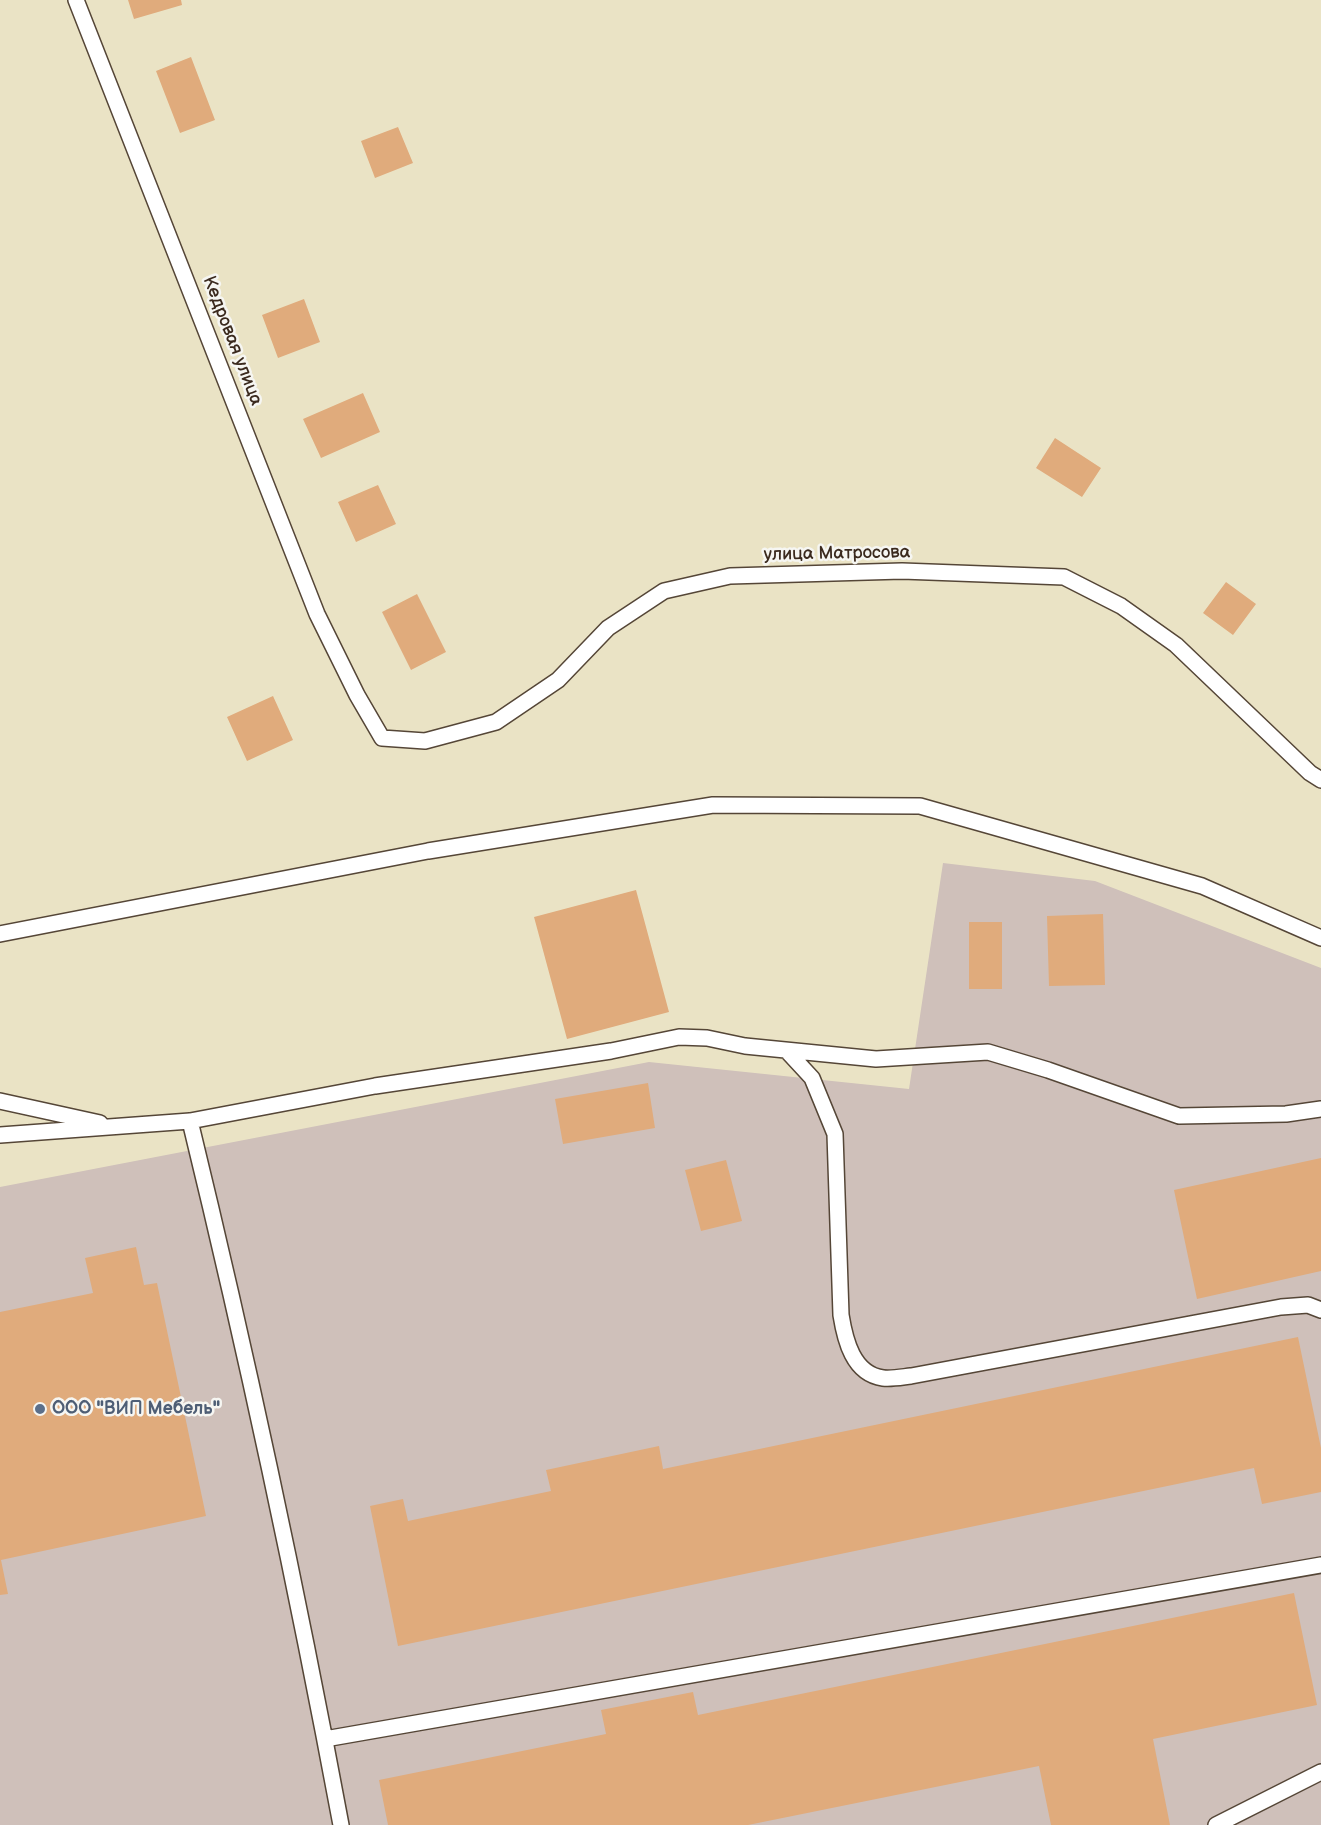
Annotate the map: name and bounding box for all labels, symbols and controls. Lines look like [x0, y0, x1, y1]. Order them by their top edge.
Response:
street label: Кедровая улица [197, 273, 267, 409]
street label: улица Матросова [764, 542, 910, 566]
place label: ООО "ВИП Мебель" [52, 1398, 220, 1420]
marker: ООО "ВИП Мебель" [33, 1402, 47, 1416]

